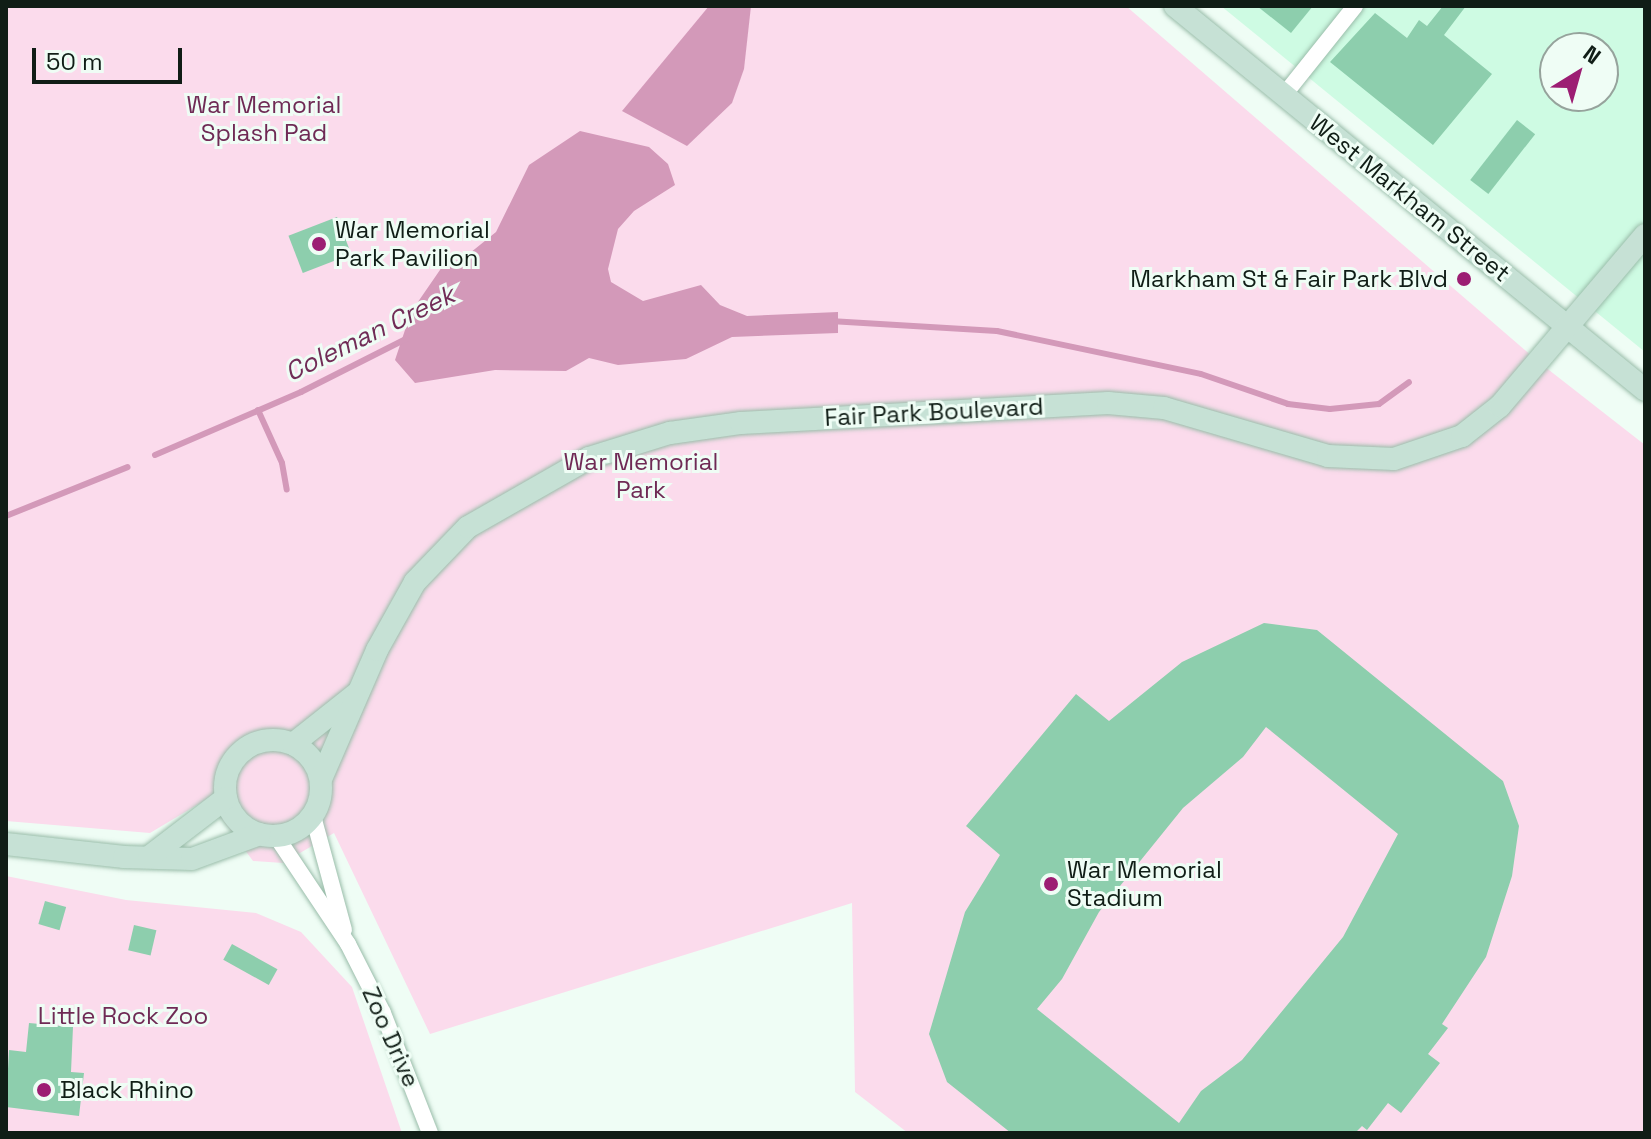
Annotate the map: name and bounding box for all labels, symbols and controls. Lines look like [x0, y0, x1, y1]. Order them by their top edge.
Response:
scale bar [36, 32, 186, 82]
north arrow [1539, 32, 1619, 112]
text: N [1578, 39, 1607, 70]
text: 50 m [46, 46, 103, 77]
park label: War Memorial Splash Pad [187, 91, 341, 147]
street label: West Markham Street [1304, 108, 1516, 288]
place label: War Memorial Park Pavilion [335, 216, 490, 272]
marker: War Memorial Park Pavilion [310, 235, 328, 253]
place label: Markham St & Fair Park Blvd [1130, 265, 1448, 293]
marker: Markham St & Fair Park Blvd [1455, 270, 1473, 288]
water label: Coleman Creek [280, 279, 460, 389]
street label: Fair Park Boulevard [824, 392, 1044, 432]
park label: War Memorial Park [564, 448, 718, 504]
place label: War Memorial Stadium [1067, 856, 1222, 912]
marker: War Memorial Stadium [1042, 875, 1060, 893]
street label: Zoo Drive [356, 982, 426, 1092]
park label: Little Rock Zoo [38, 1002, 208, 1030]
place label: Black Rhino [60, 1076, 194, 1104]
marker: Black Rhino [35, 1081, 53, 1099]

